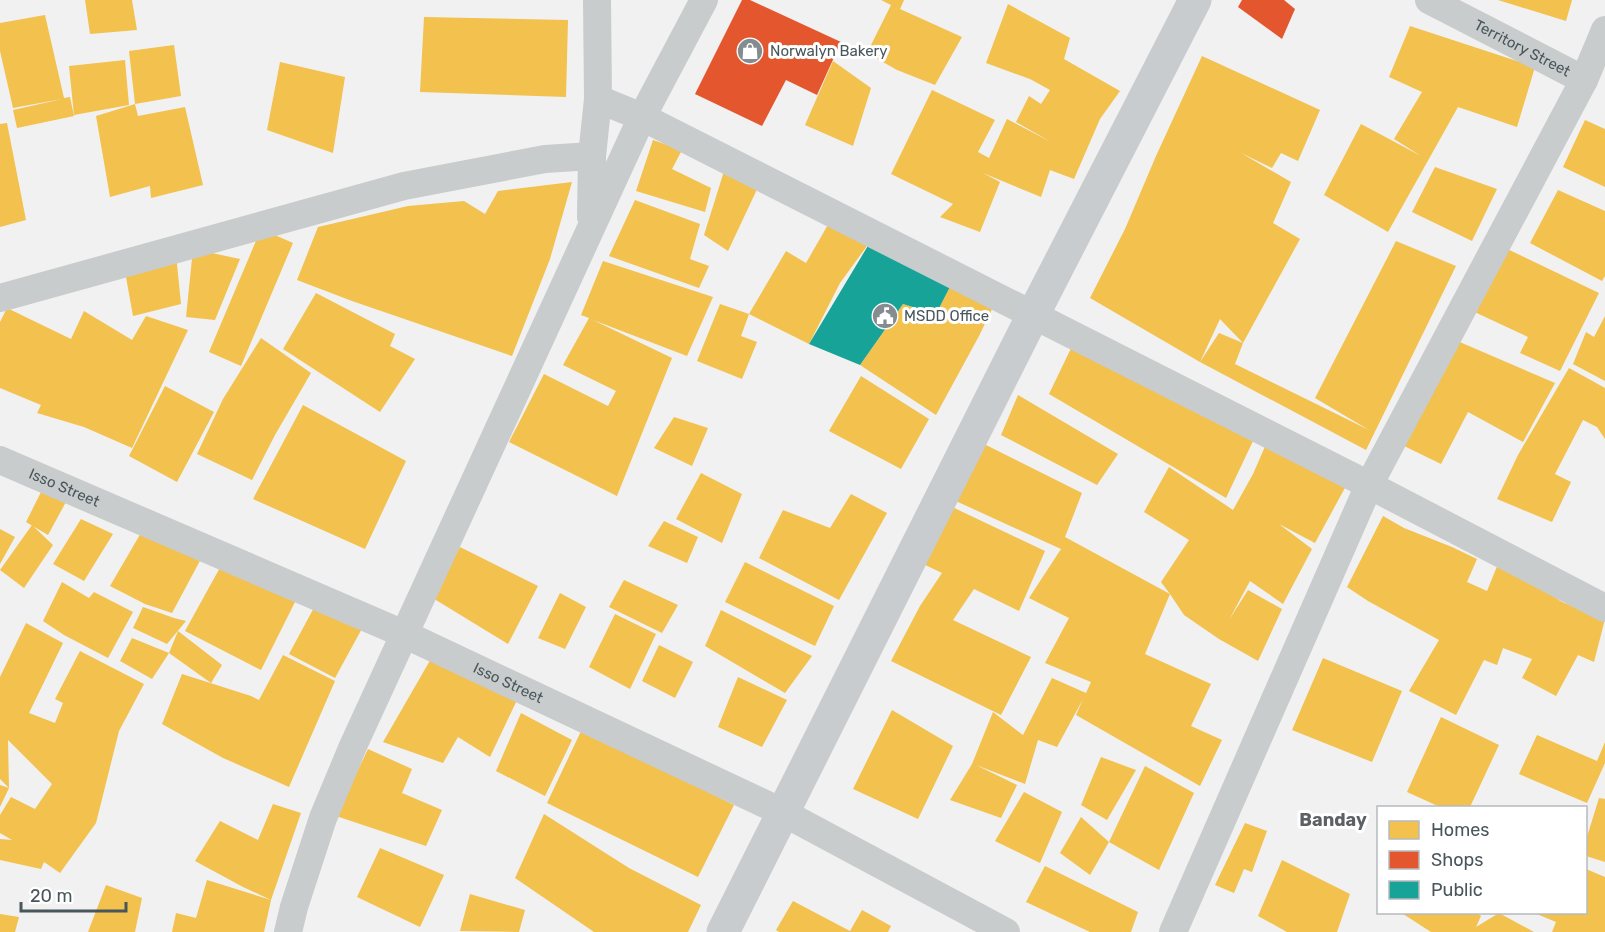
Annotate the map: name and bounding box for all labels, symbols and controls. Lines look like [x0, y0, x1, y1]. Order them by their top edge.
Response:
street label: Territory Street [1471, 16, 1574, 80]
shop icon: Norwalyn Bakery [735, 36, 765, 66]
place label: Norwalyn Bakery [770, 42, 888, 60]
public building icon: MSDD Office [870, 301, 900, 331]
place label: MSDD Office [904, 307, 989, 325]
street label: Isso Street [26, 465, 102, 511]
street label: Isso Street [470, 659, 546, 707]
legend [1377, 806, 1587, 914]
district label: Banday [1299, 809, 1367, 831]
text: Homes [1431, 819, 1489, 841]
text: Shops [1431, 849, 1483, 871]
scale bar [21, 875, 126, 913]
text: Public [1431, 879, 1483, 901]
text: 20 m [30, 885, 72, 907]

